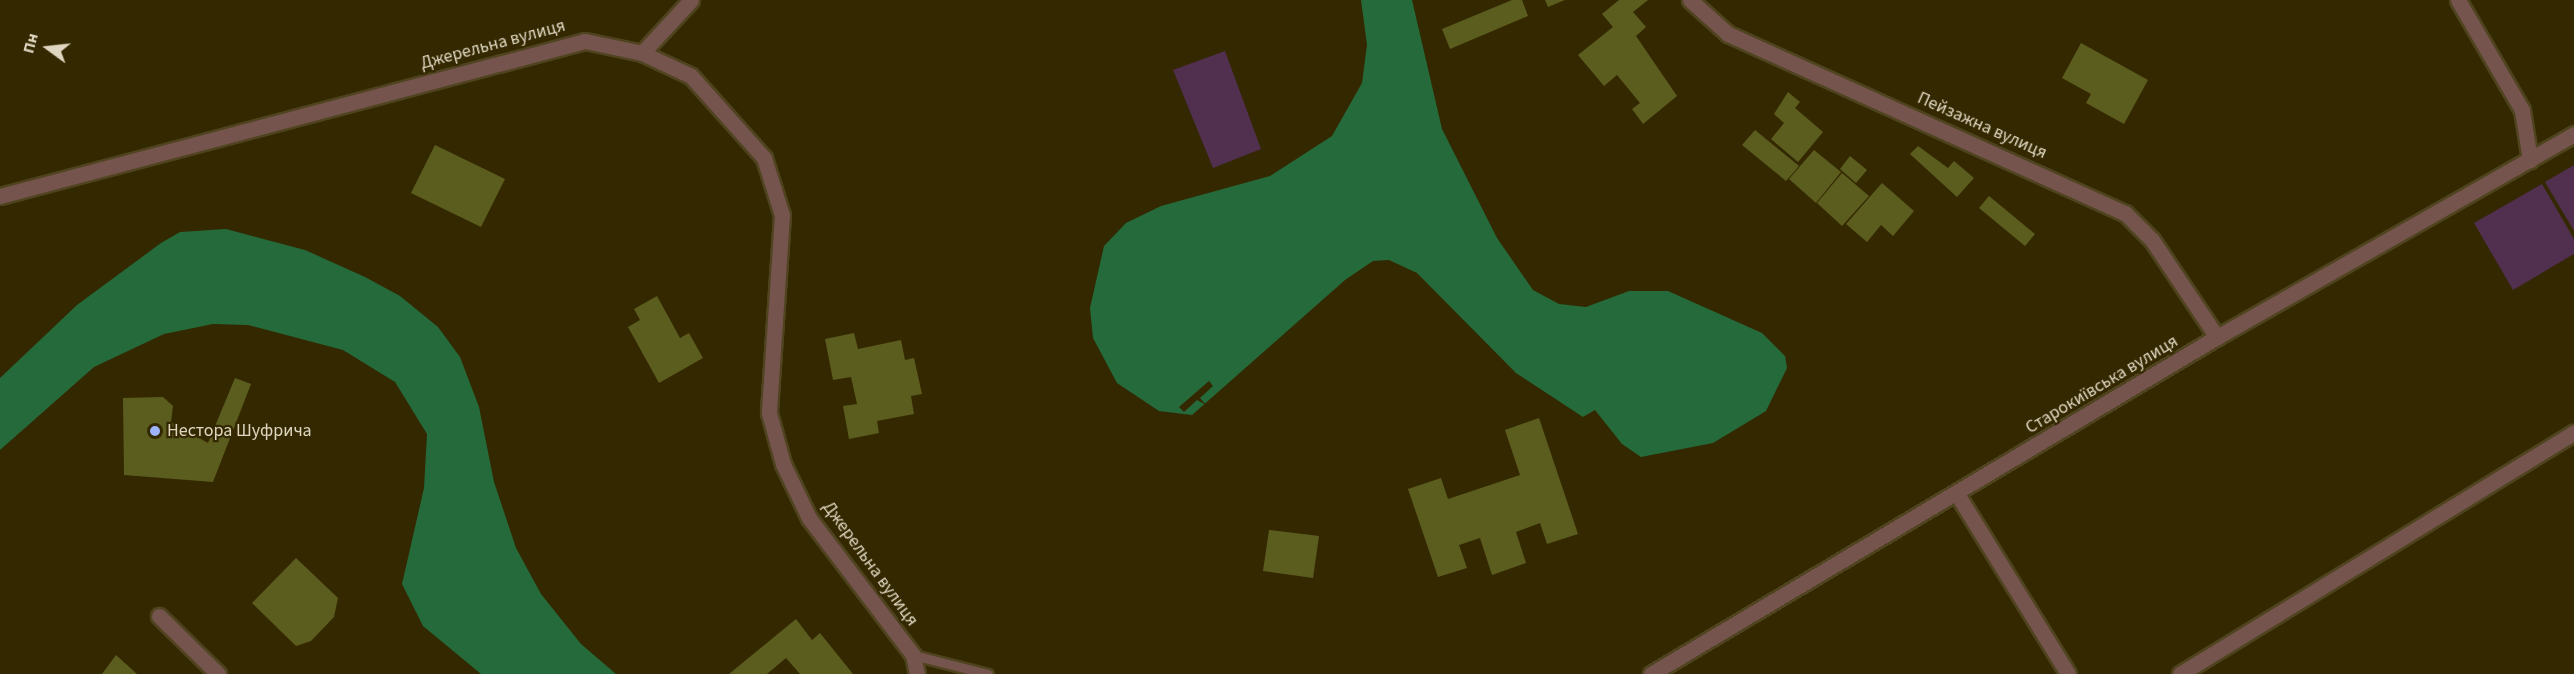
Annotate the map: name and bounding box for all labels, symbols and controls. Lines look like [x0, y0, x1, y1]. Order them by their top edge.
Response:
street label: Джерельна вулиця [418, 15, 568, 75]
north arrow [18, 18, 78, 78]
text: Пн [17, 31, 44, 56]
street label: Пейзажна вулиця [1914, 88, 2050, 164]
street label: Старокиївська вулиця [2022, 331, 2182, 439]
place label: Нестора Шуфрича [167, 420, 312, 442]
marker: Нестора Шуфрича [148, 424, 162, 438]
street label: Джерельна вулиця [817, 497, 923, 631]

